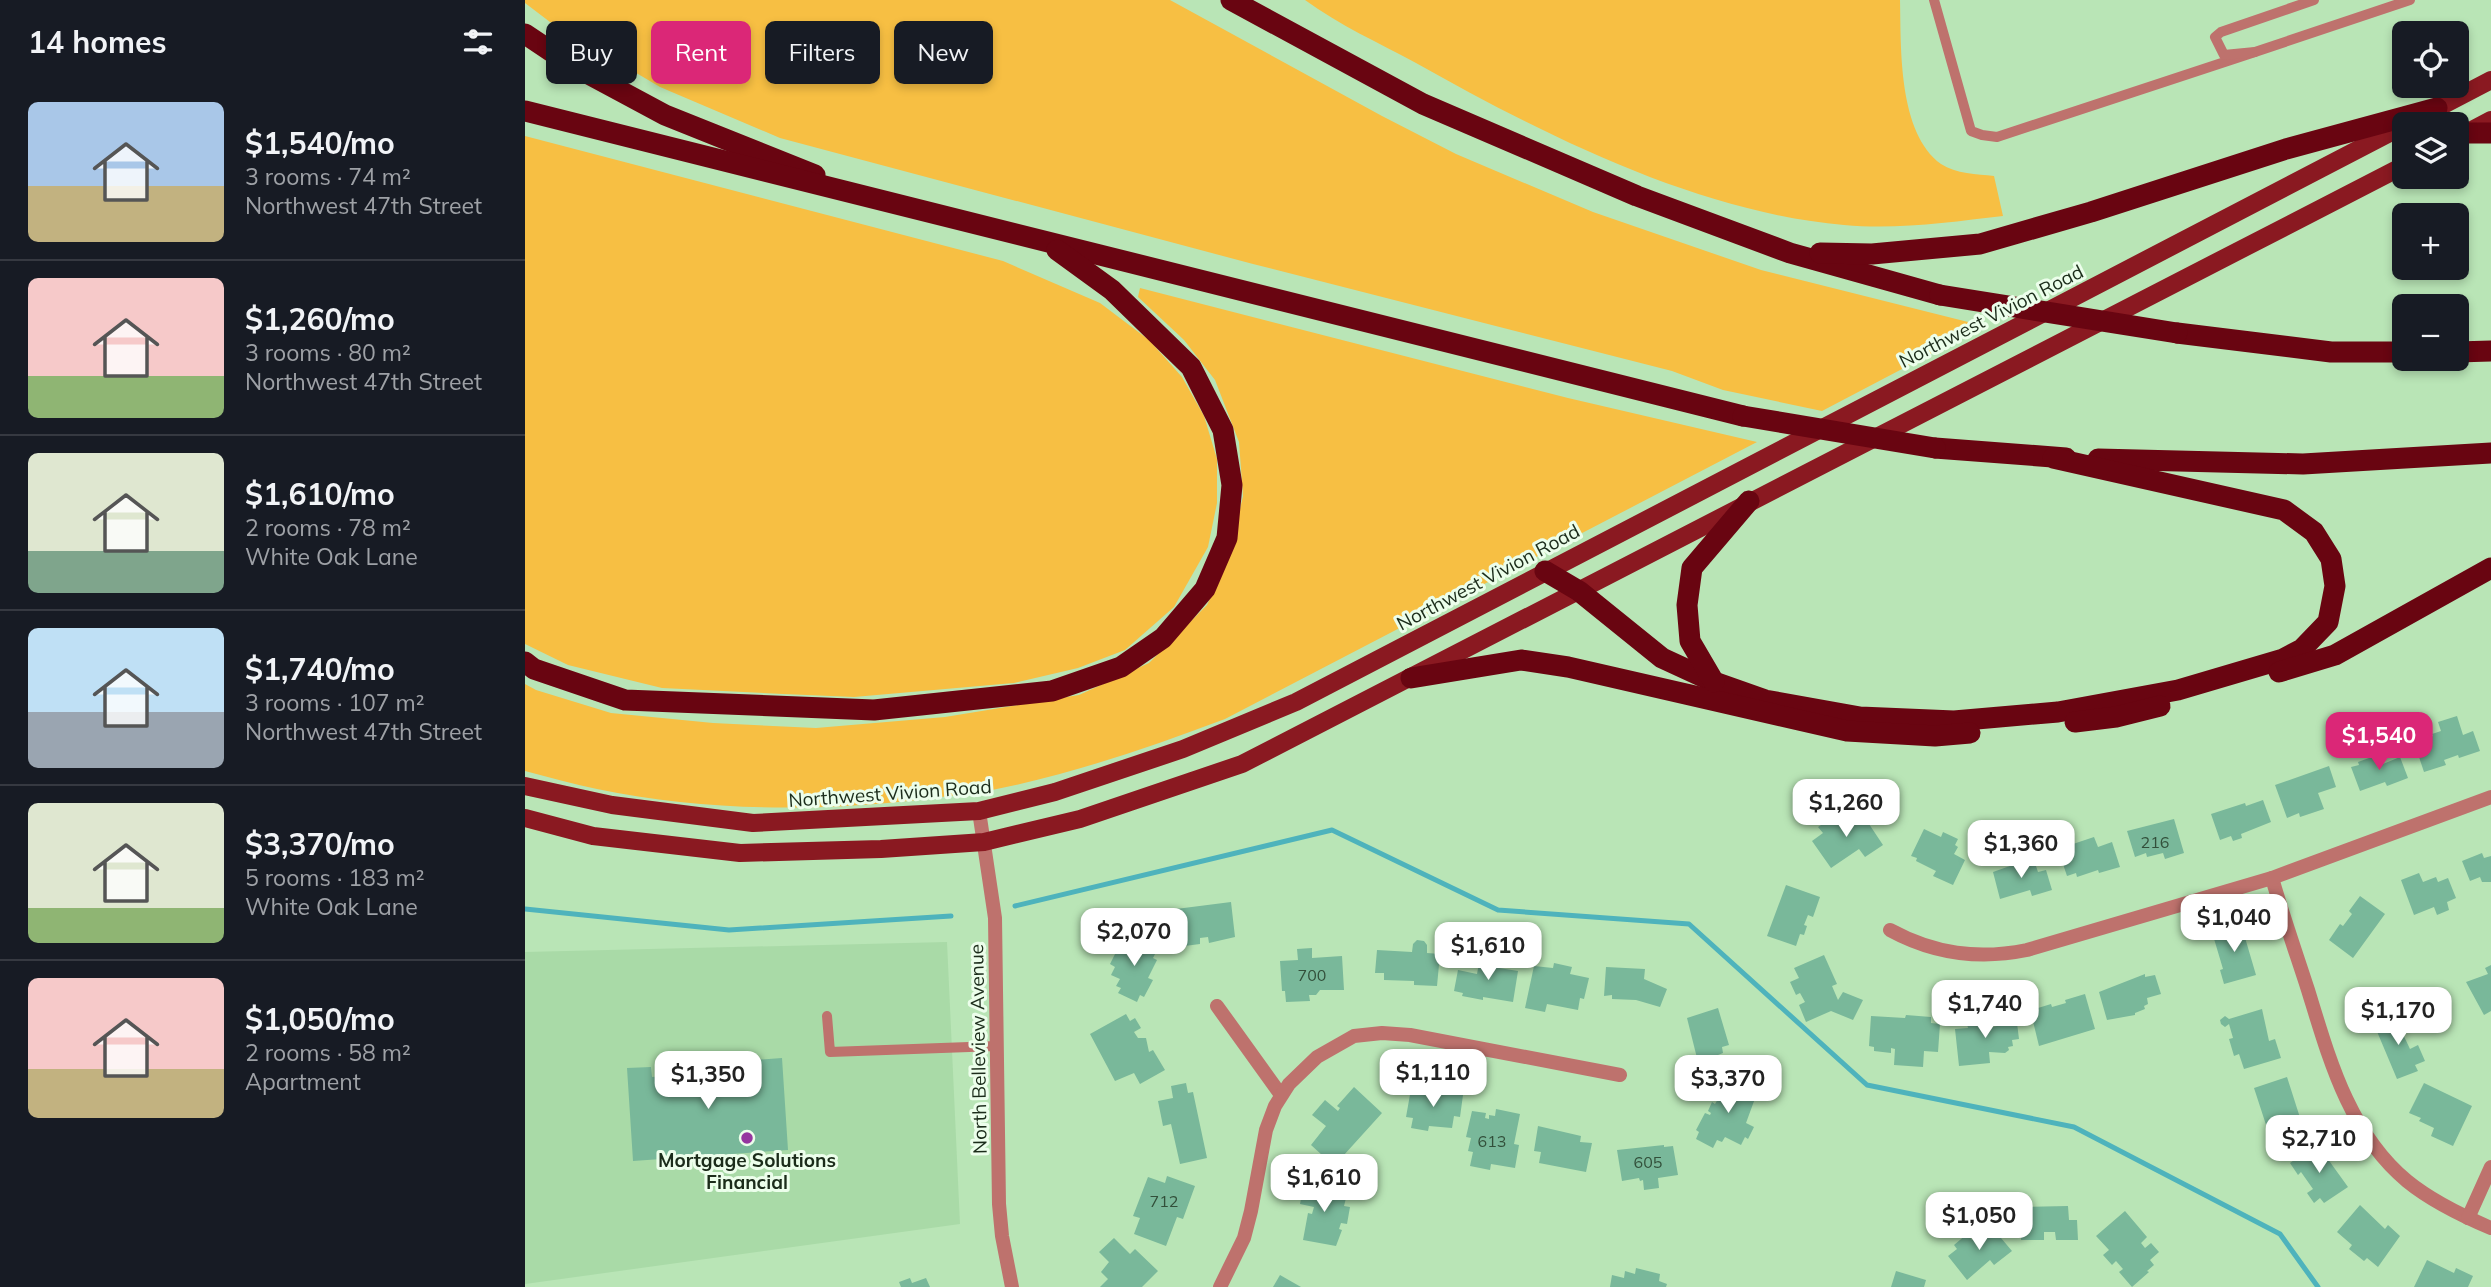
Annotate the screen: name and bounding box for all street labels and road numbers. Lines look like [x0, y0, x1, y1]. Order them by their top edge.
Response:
street label: Northwest Vivion Road [1895, 259, 2087, 373]
street label: Northwest Vivion Road [1392, 519, 1584, 635]
street label: Northwest Vivion Road [788, 774, 992, 812]
street label: North Belleview Avenue [964, 944, 992, 1154]

